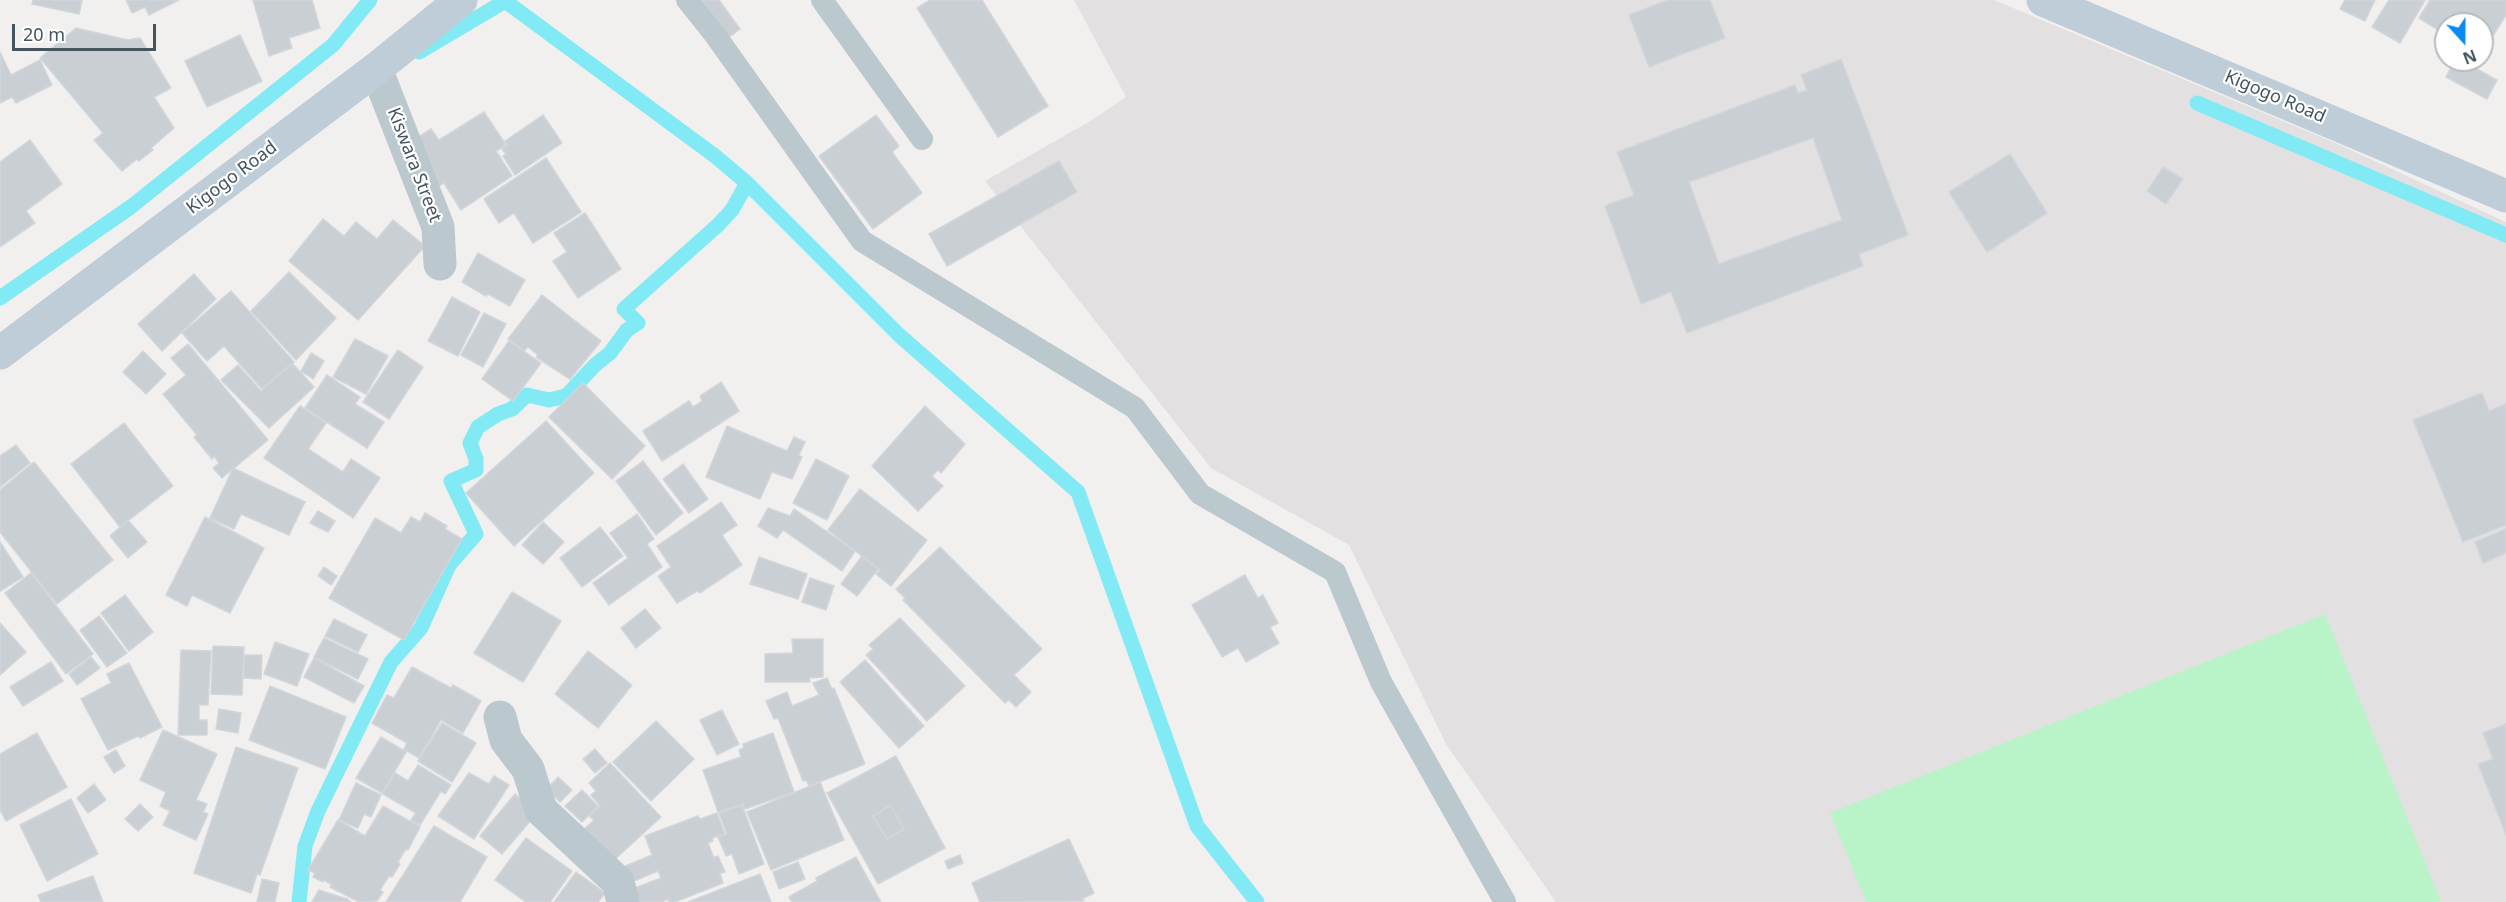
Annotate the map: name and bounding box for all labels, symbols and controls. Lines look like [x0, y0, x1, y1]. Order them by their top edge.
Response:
scale bar [15, 12, 159, 50]
north arrow [2434, 12, 2494, 72]
text: 20 m [23, 22, 65, 46]
text: N [2460, 44, 2480, 70]
street label: Kigogo Road [2221, 66, 2329, 128]
street label: Kiswara Street [382, 105, 446, 225]
street label: Kigogo Road [183, 137, 281, 219]

